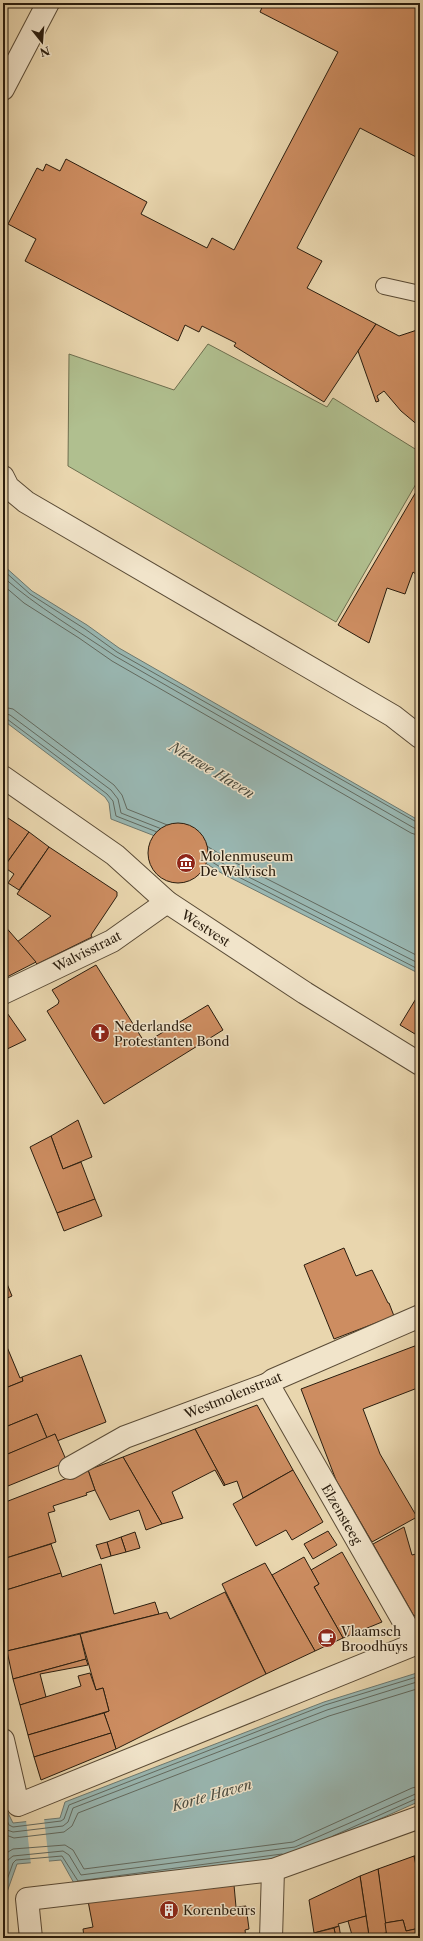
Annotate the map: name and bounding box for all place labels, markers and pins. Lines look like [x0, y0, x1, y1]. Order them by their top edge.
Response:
place label: Molenmuseum De Walvisch [200, 848, 293, 879]
museum icon: Molenmuseum De Walvisch [175, 852, 197, 874]
place label: Nederlandse Protestanten Bond [114, 1018, 230, 1049]
church icon: Nederlandse Protestanten Bond [89, 1022, 111, 1044]
place label: Vlaamsch Broodhuys [340, 1623, 408, 1654]
cafe icon: Vlaamsch Broodhuys [316, 1627, 338, 1649]
building icon: Korenbeurs [158, 1899, 180, 1921]
place label: Korenbeurs [183, 1902, 256, 1918]

